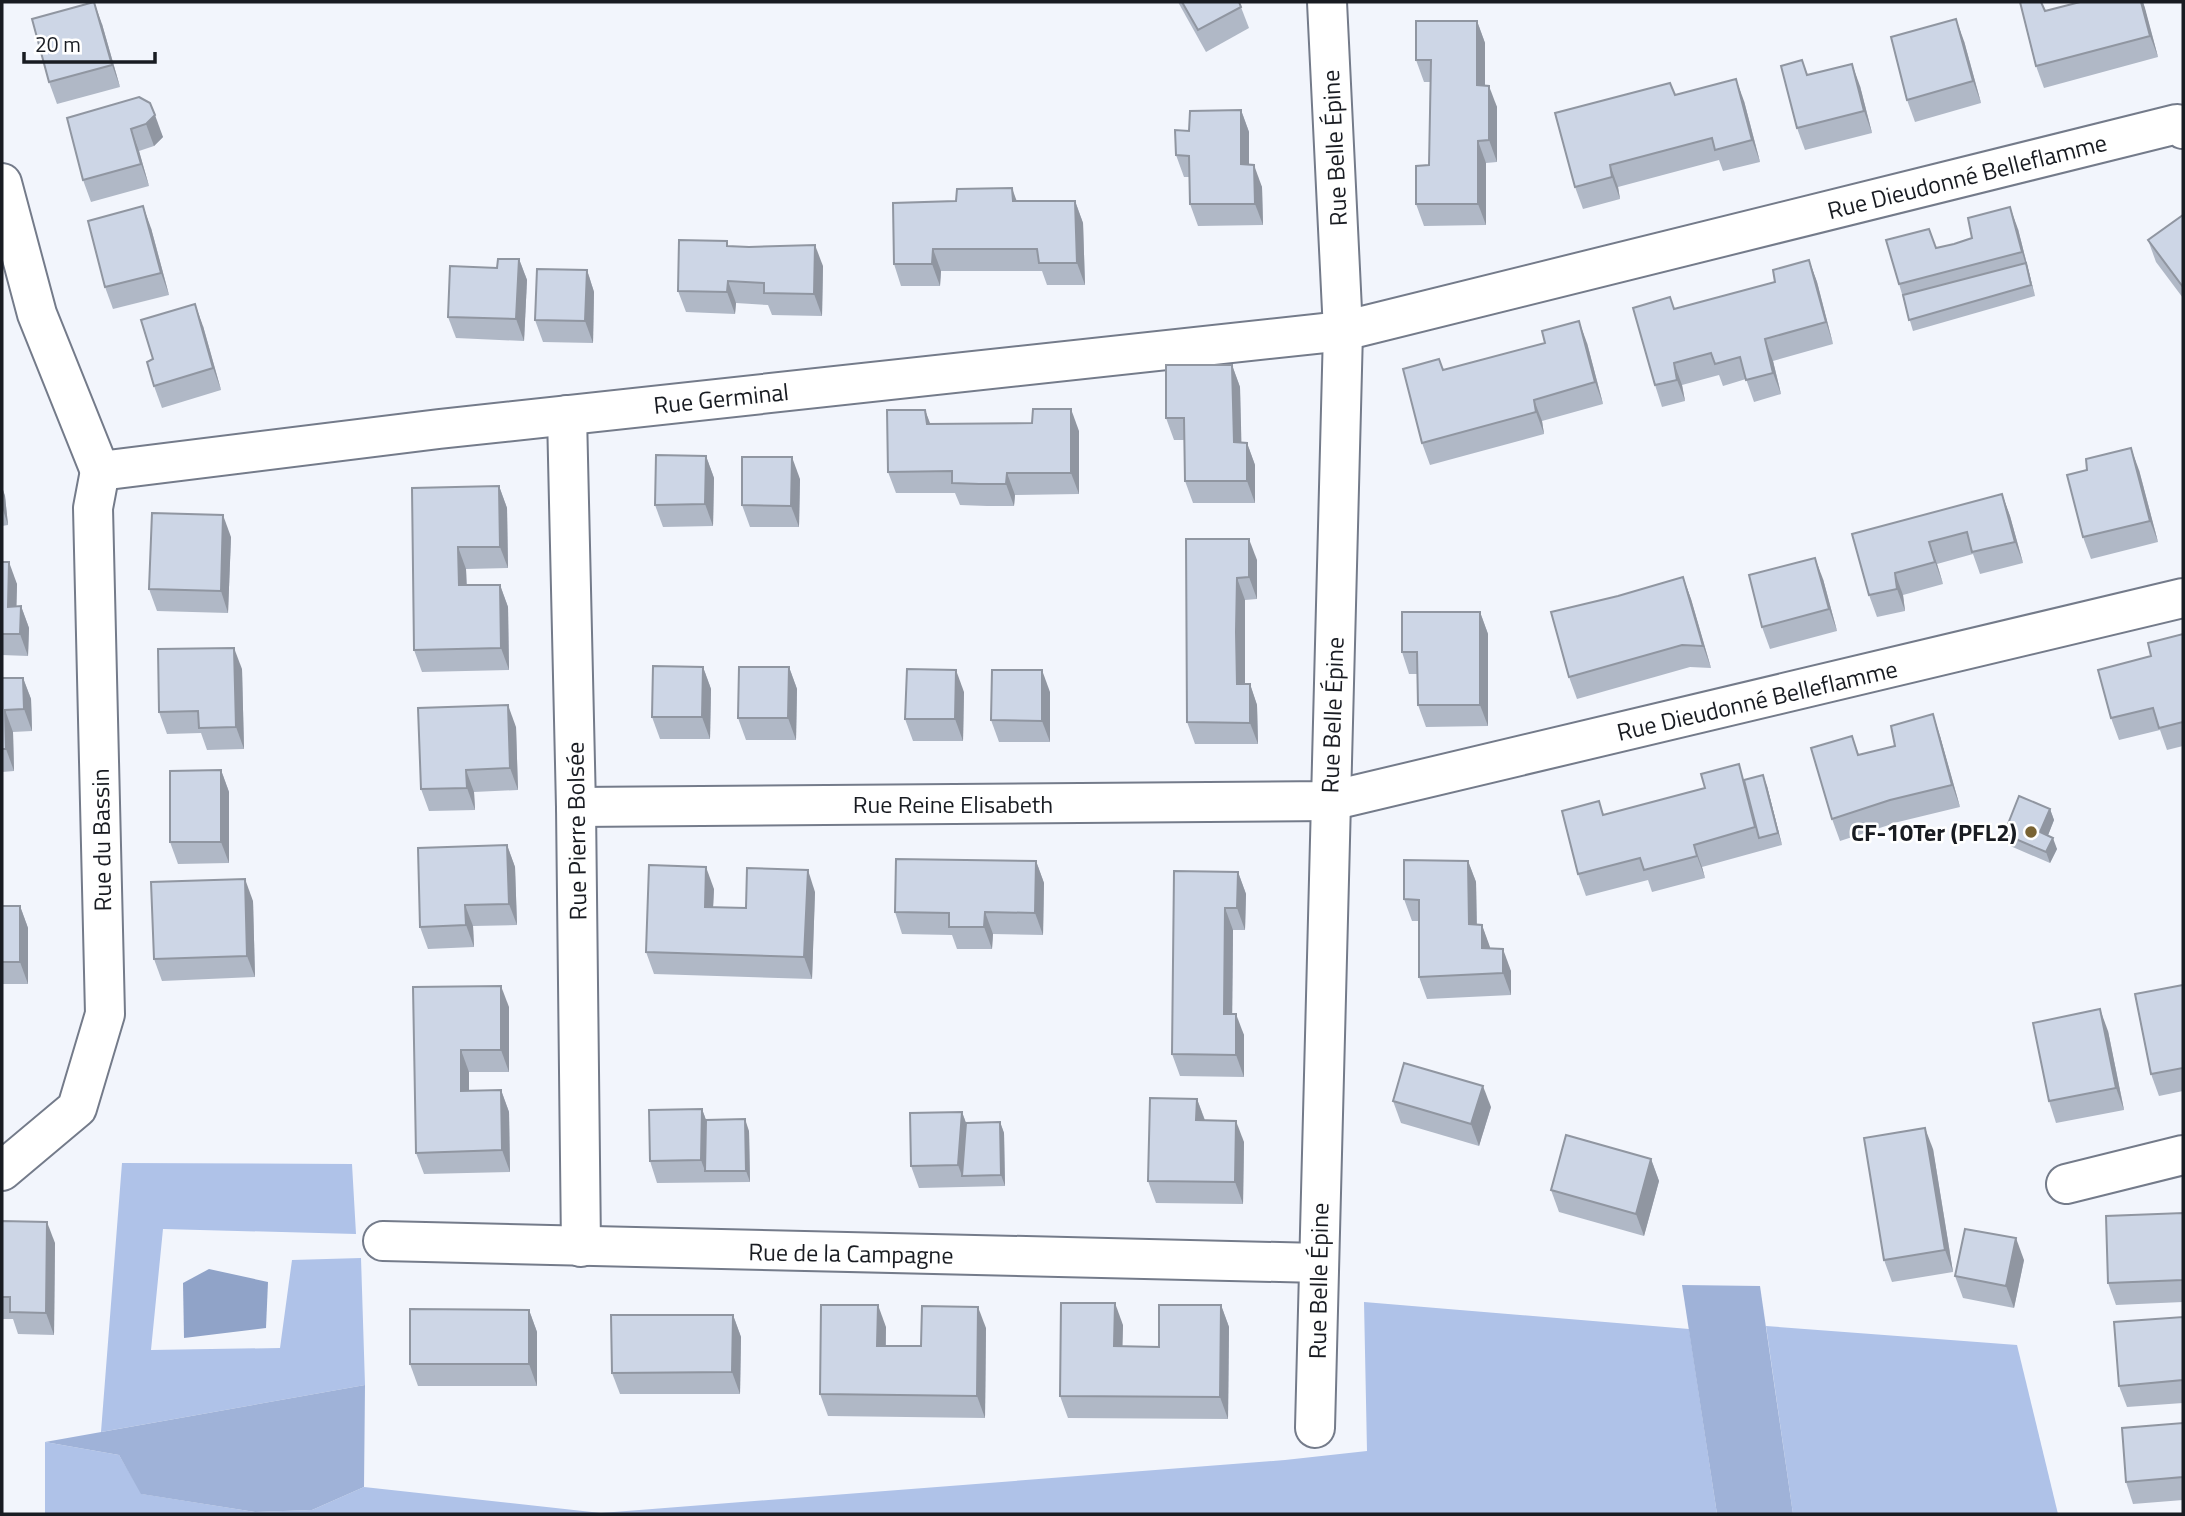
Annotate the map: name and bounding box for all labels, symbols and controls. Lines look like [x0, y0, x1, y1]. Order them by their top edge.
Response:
scale bar [24, 21, 156, 65]
text: 20 m [35, 28, 81, 60]
street label: Rue Belle Épine [1312, 69, 1356, 227]
street label: Rue Dieudonné Belleflamme [1823, 124, 2111, 228]
street label: Rue Germinal [652, 373, 790, 423]
street label: Rue Belle Épine [1311, 636, 1353, 794]
street label: Rue Dieudonné Belleflamme [1613, 650, 1901, 750]
street label: Rue Pierre Bolsée [556, 741, 596, 921]
street label: Rue du Bassin [82, 768, 120, 912]
street label: Rue Reine Elisabeth [853, 786, 1053, 822]
place label: CF-10Ter (PFL2) [1851, 814, 2017, 850]
marker: CF-10Ter (PFL2) [2023, 824, 2039, 840]
street label: Rue Belle Épine [1299, 1202, 1337, 1360]
street label: Rue de la Campagne [748, 1233, 954, 1273]

